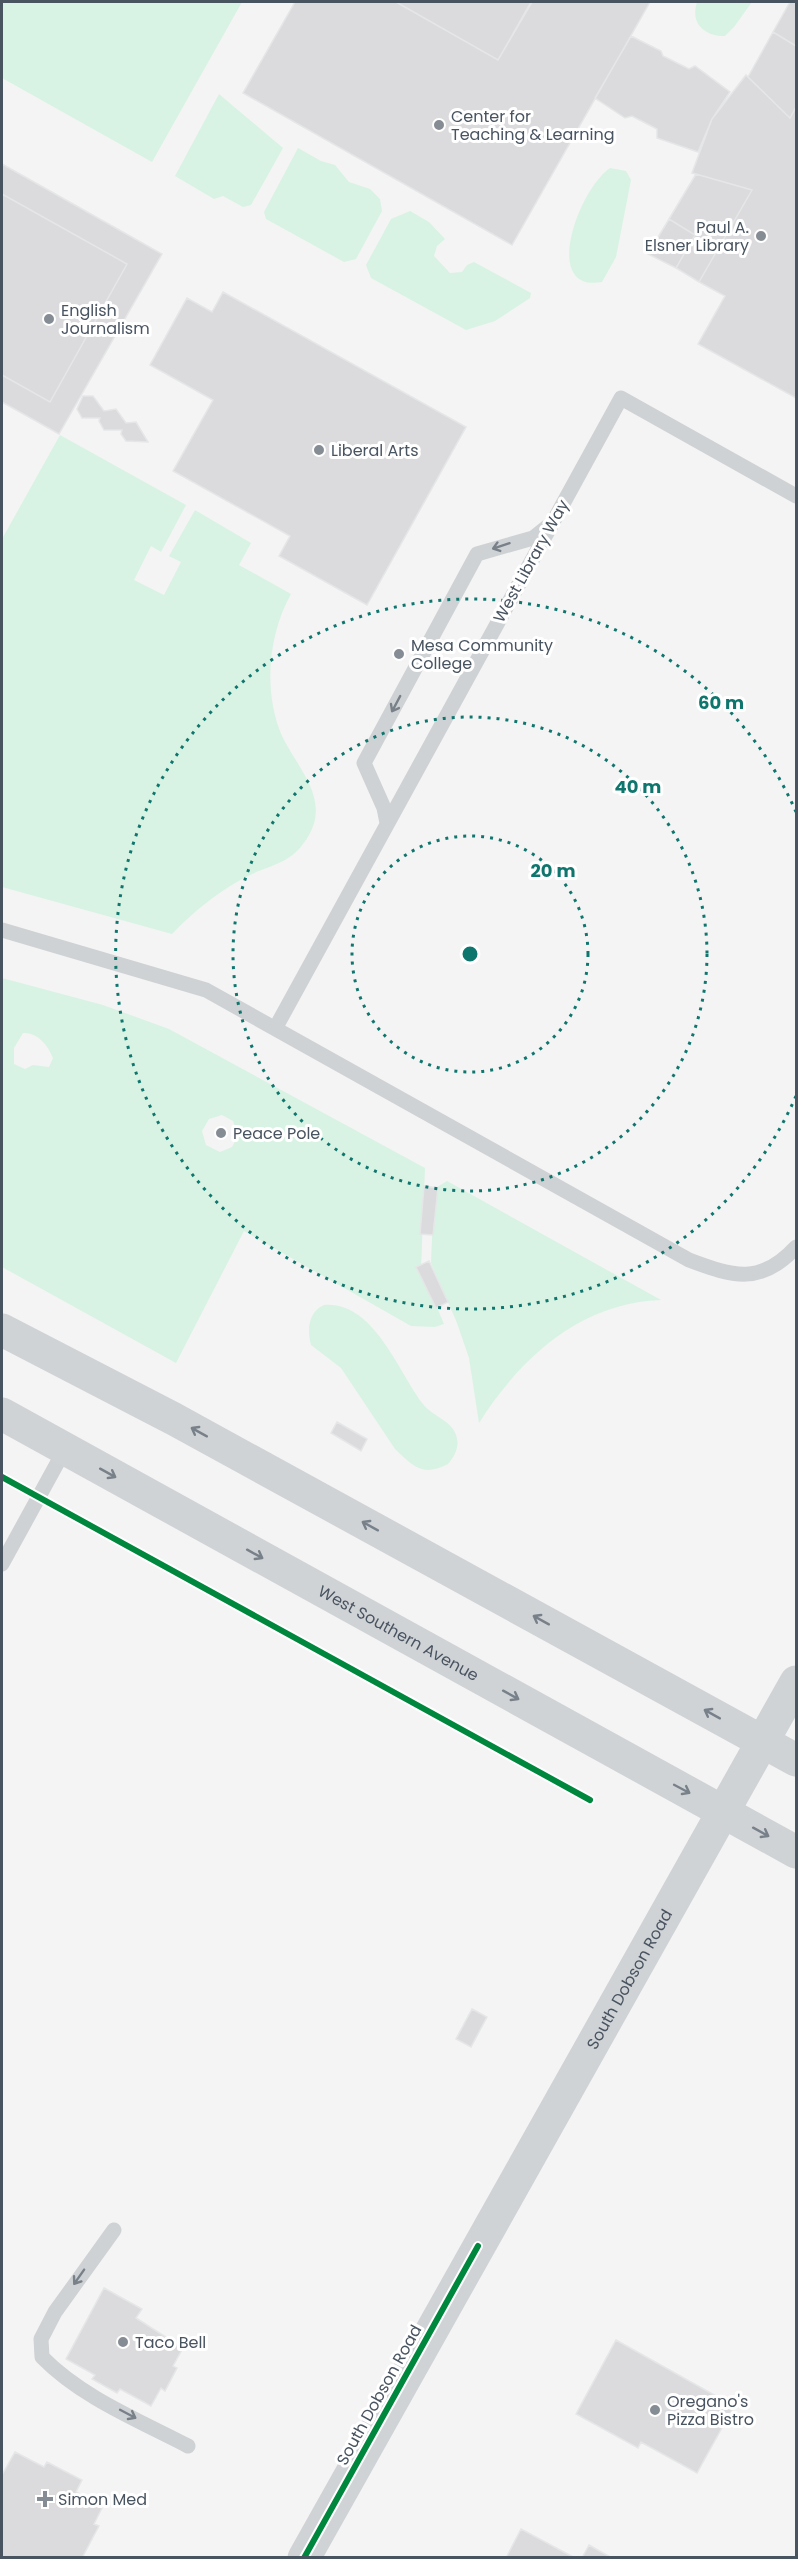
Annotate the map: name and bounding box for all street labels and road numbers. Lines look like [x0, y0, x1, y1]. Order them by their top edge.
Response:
street label: West Library Way [488, 495, 574, 627]
street label: West Southern Avenue [314, 1579, 483, 1687]
street label: South Dobson Road [581, 1905, 678, 2053]
street label: South Dobson Road [331, 2321, 427, 2469]

